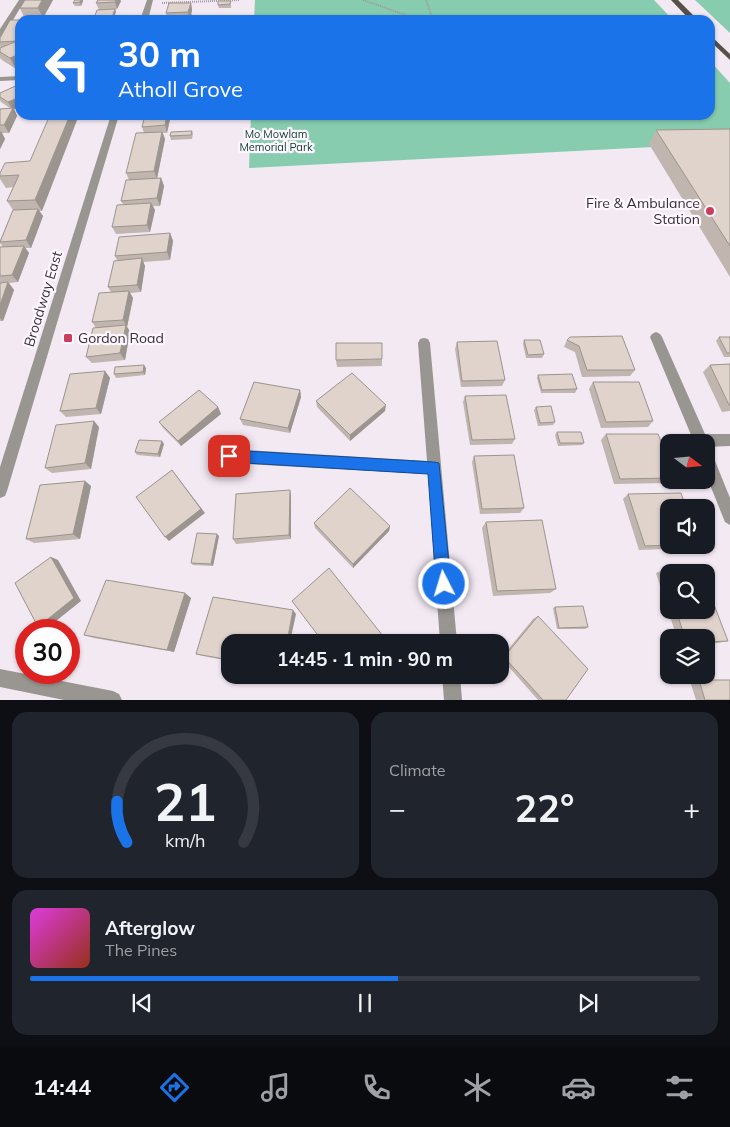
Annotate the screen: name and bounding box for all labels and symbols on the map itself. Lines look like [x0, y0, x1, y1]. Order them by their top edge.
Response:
park label: Mo Mowlam Memorial Park [239, 127, 313, 154]
place label: Fire & Ambulance Station [586, 194, 700, 228]
marker: Fire & Ambulance Station [704, 205, 716, 217]
street label: Broadway East [20, 249, 66, 349]
place label: Gordon Road [78, 329, 164, 347]
marker: Gordon Road [62, 332, 74, 344]
north arrow [660, 434, 715, 489]
pin [208, 435, 250, 477]
position arrow [417, 557, 469, 609]
speed limit sign: 30 [15, 619, 80, 684]

